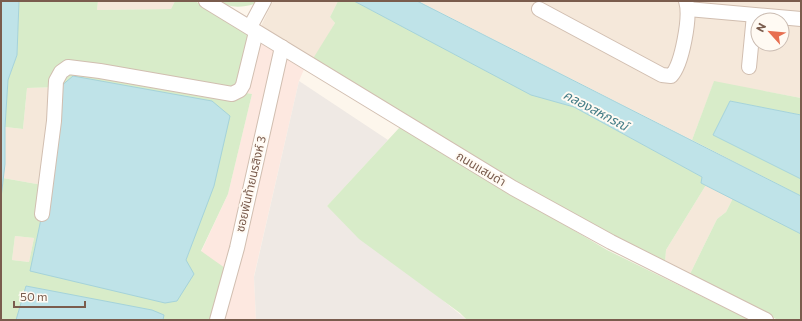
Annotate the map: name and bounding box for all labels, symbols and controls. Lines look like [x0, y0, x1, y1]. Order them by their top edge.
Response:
north arrow [750, 12, 790, 52]
text: N [753, 21, 768, 34]
water label: คลองสหกรณ์ [561, 86, 634, 135]
street label: ซอยพันท้ายนรสิงห์ 3 [232, 134, 268, 233]
street label: ถนนแสมดำ [454, 148, 509, 188]
scale bar [14, 283, 85, 309]
text: 50 m [20, 289, 48, 303]

